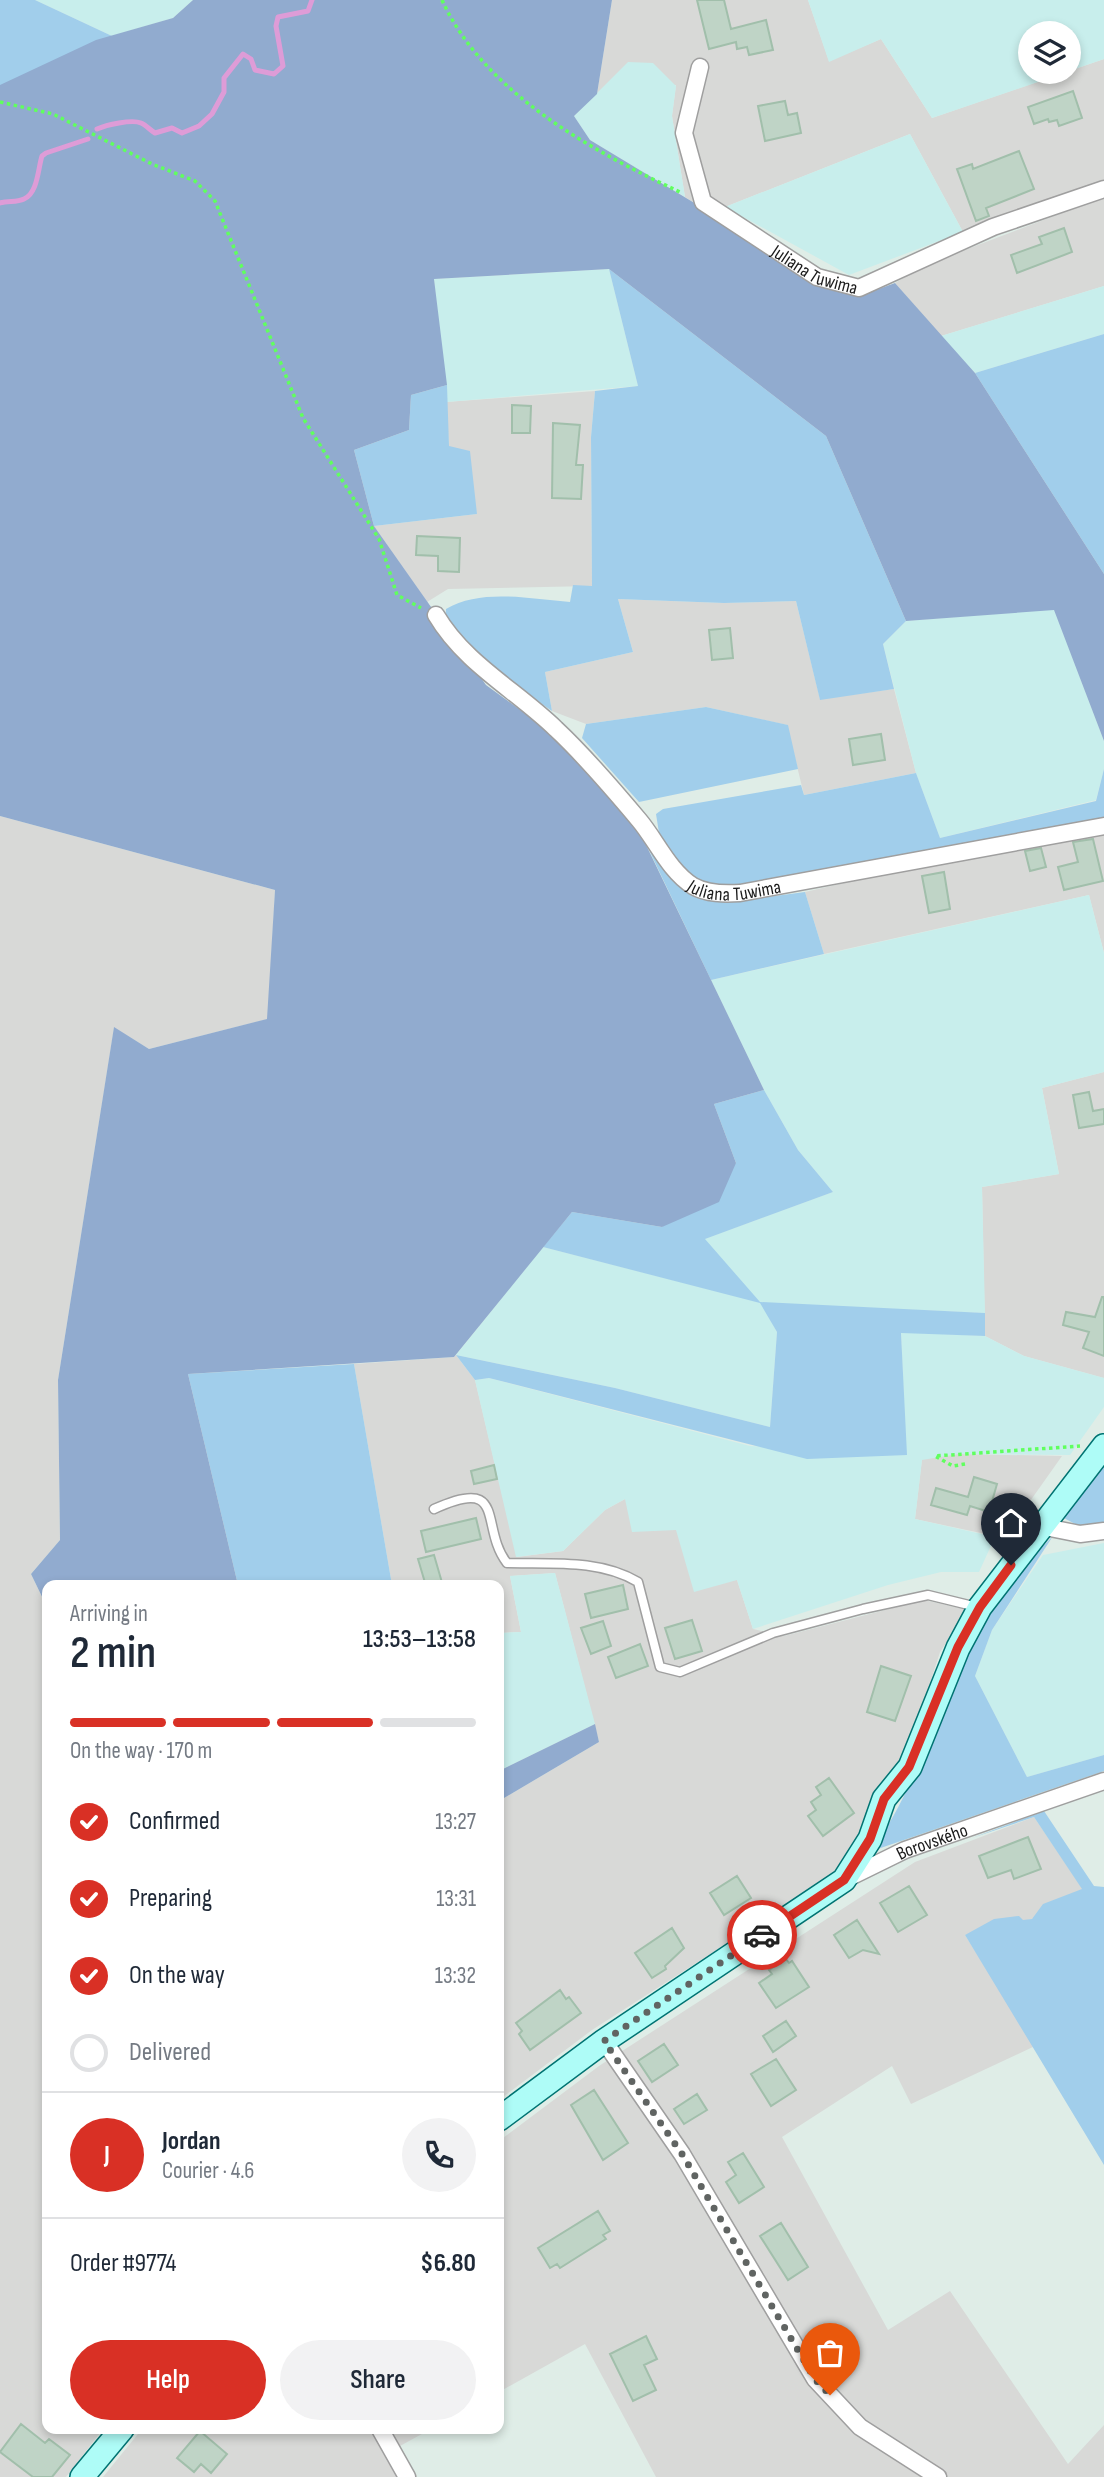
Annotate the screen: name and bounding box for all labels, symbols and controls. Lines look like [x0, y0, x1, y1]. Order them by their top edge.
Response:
map controls [1018, 21, 1081, 84]
button: layers [1018, 21, 1081, 84]
street label: Juliana Tuwima [766, 240, 860, 300]
street label: Juliana Tuwima [682, 875, 783, 906]
pin [981, 1493, 1041, 1565]
icon: home [992, 1504, 1030, 1542]
text: Arriving in [70, 1600, 148, 1628]
text: 13:53–13:58 [363, 1624, 476, 1655]
text: 2 min [70, 1626, 156, 1681]
text: On the way · 170 m [70, 1737, 212, 1765]
icon: check [70, 1803, 108, 1841]
text: Confirmed [129, 1806, 220, 1837]
text: 13:27 [435, 1808, 476, 1836]
street label: Borovského [893, 1819, 971, 1866]
icon: check [70, 1880, 108, 1918]
text: Preparing [129, 1883, 212, 1914]
text: 13:31 [436, 1885, 476, 1913]
courier [727, 1900, 797, 1970]
icon: car [743, 1916, 781, 1954]
icon: check [70, 1957, 108, 1995]
text: On the way [129, 1960, 225, 1991]
text: 13:32 [435, 1962, 476, 1990]
text: Delivered [129, 2037, 211, 2068]
button: phone [402, 2118, 476, 2192]
text: Jordan [162, 2126, 220, 2157]
text: J [104, 2140, 110, 2171]
text: Courier · 4.6 [162, 2157, 254, 2185]
text: Order #9774 [70, 2248, 176, 2279]
text: $6.80 [420, 2248, 476, 2279]
pin [800, 2323, 860, 2395]
icon: bag [811, 2334, 849, 2372]
button: Help [70, 2340, 266, 2420]
button: Share [280, 2340, 476, 2420]

